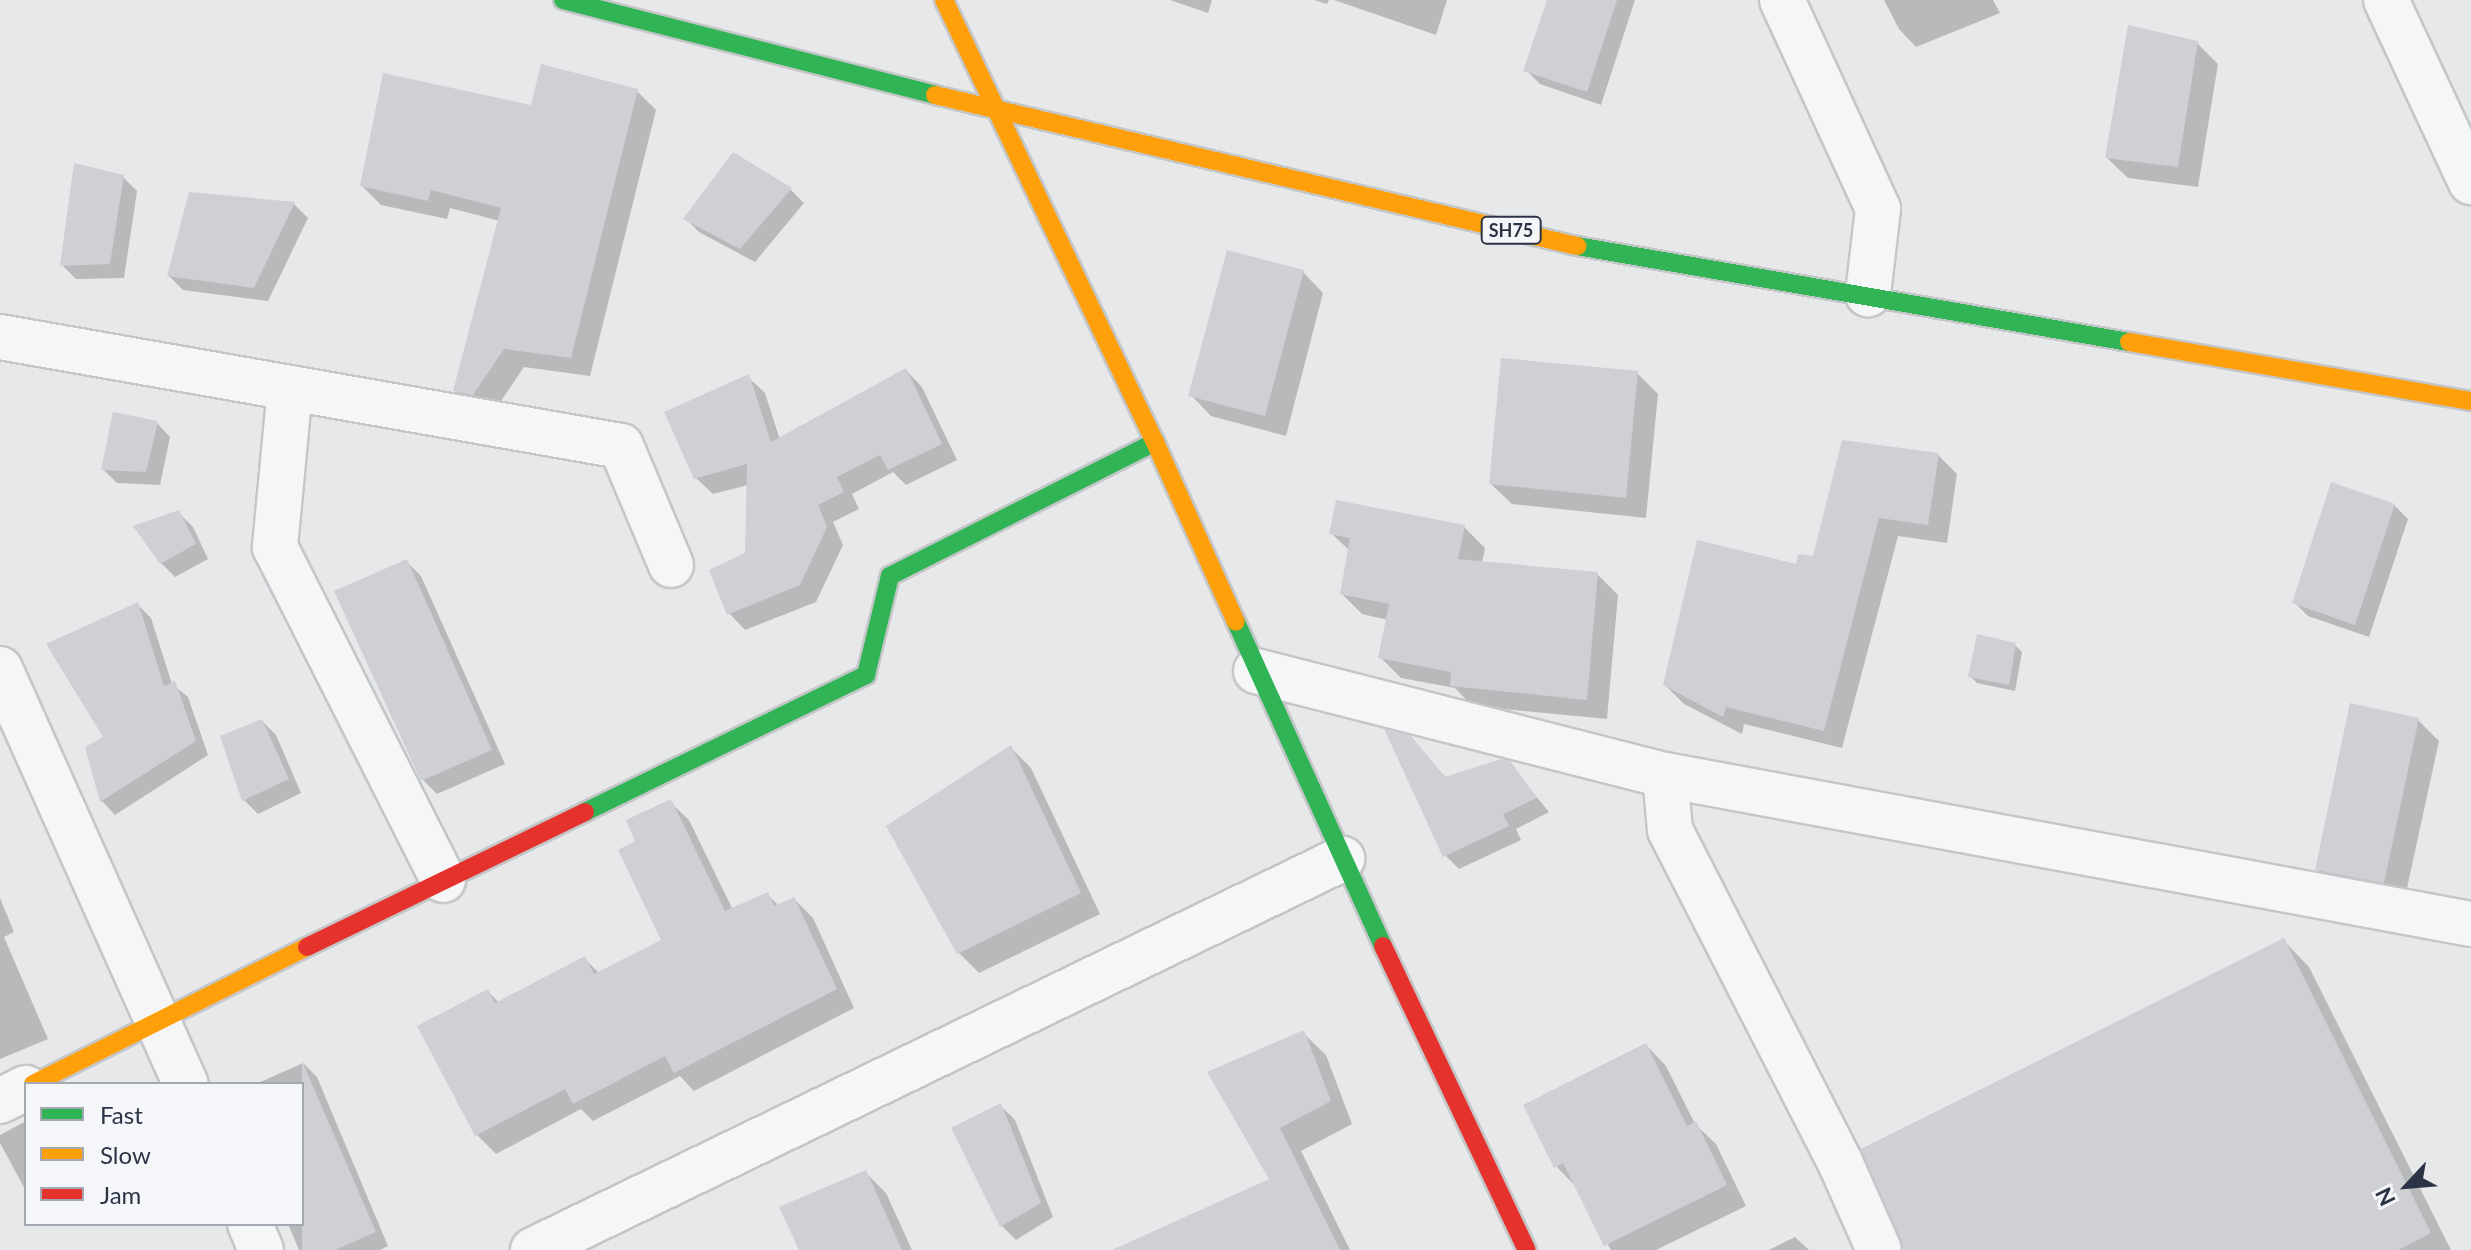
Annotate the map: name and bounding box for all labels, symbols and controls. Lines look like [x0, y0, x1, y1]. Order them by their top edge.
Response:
road number: SH75 [1479, 216, 1543, 244]
legend [24, 1082, 304, 1226]
text: Fast [100, 1100, 143, 1129]
text: Slow [100, 1140, 151, 1169]
north arrow [2367, 1146, 2447, 1226]
text: Jam [100, 1180, 141, 1209]
text: N [2369, 1183, 2401, 1210]

